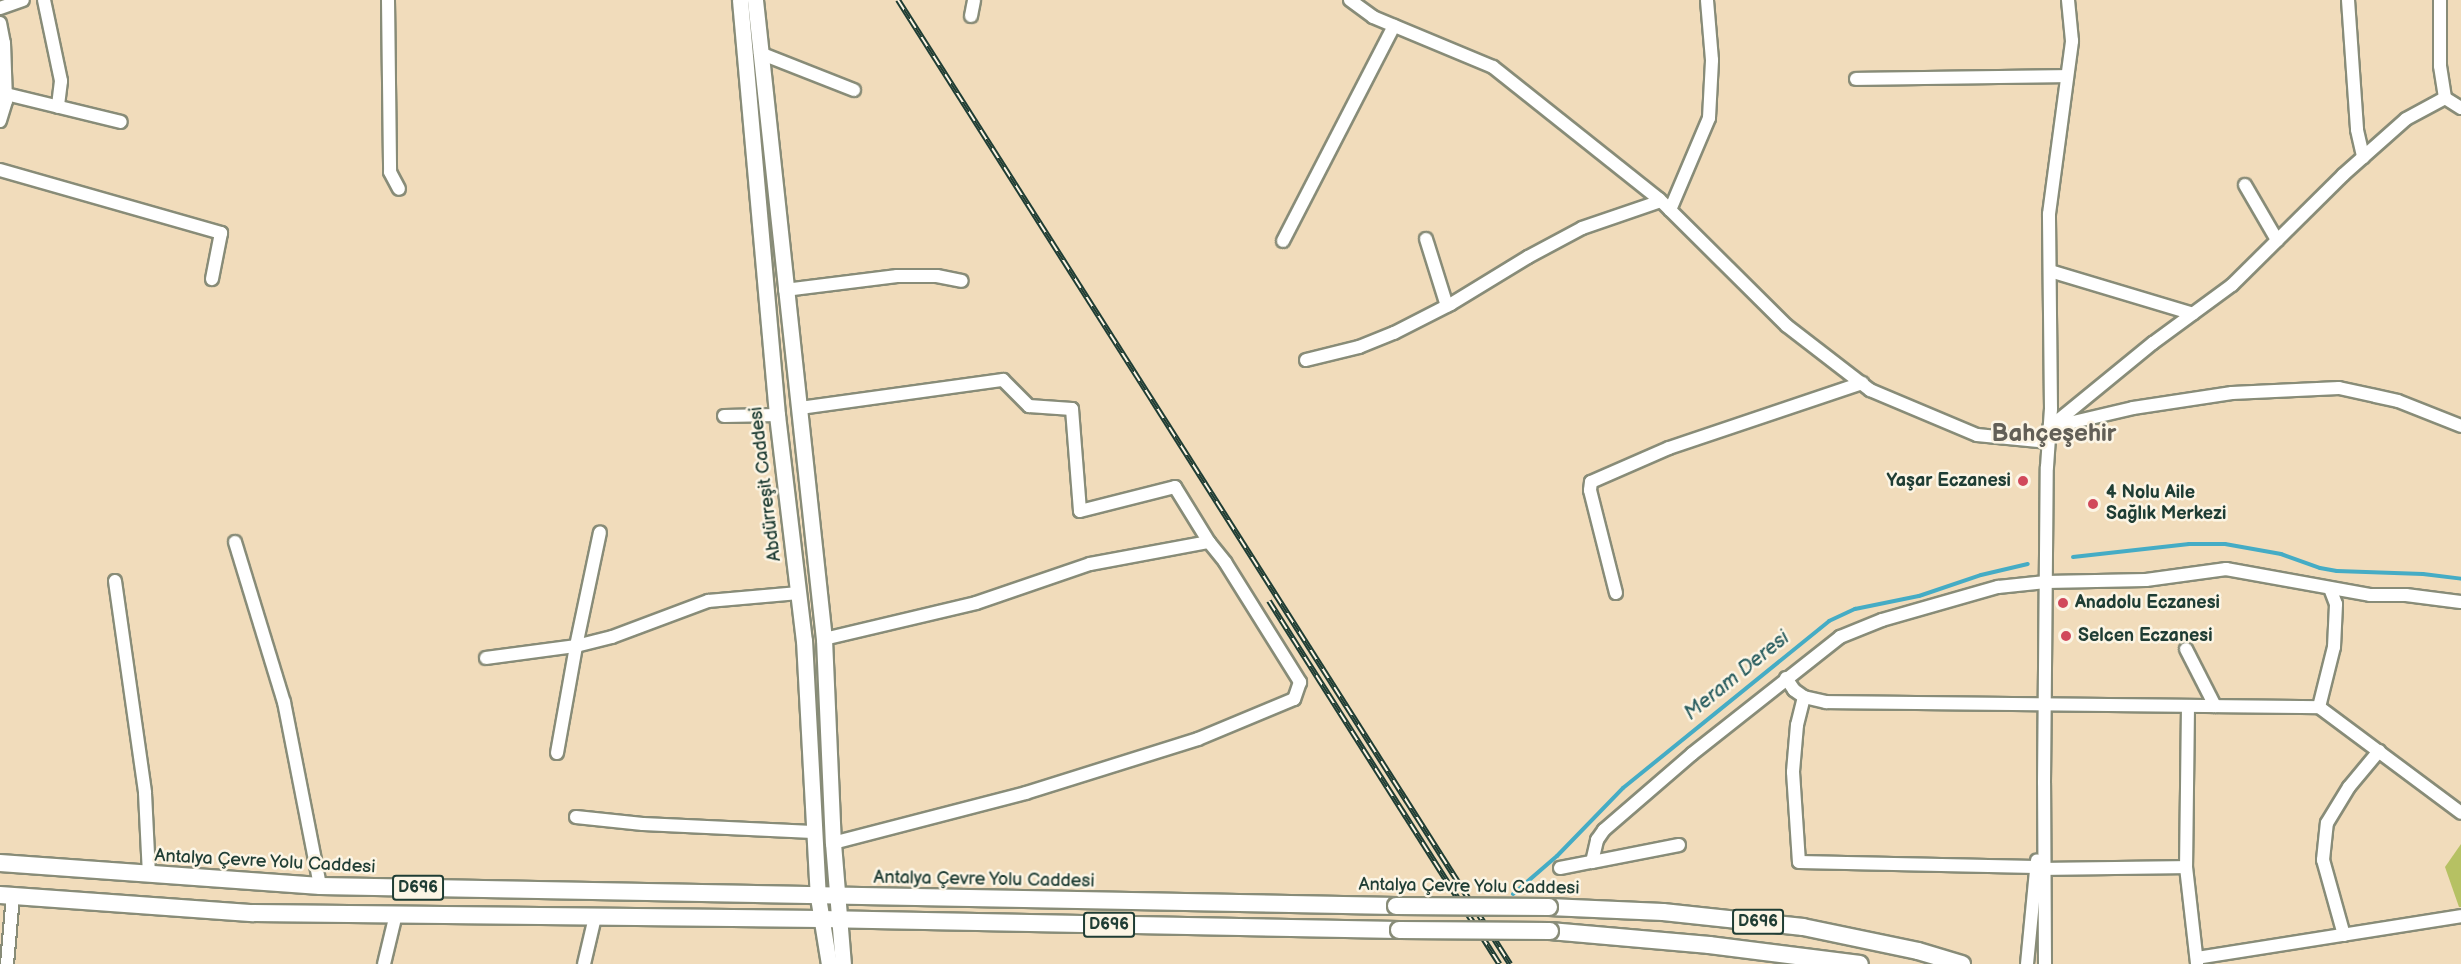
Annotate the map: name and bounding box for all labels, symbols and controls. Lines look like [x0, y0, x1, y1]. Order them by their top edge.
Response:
street label: Abdürreşit Caddesi [746, 405, 786, 563]
district label: Bahçeşehir [1992, 420, 2116, 448]
place label: Yaşar Eczanesi [1886, 470, 2011, 492]
marker: Yaşar Eczanesi [2016, 474, 2030, 488]
place label: 4 Nolu Aile Sağlık Merkezi [2106, 483, 2226, 526]
marker: 4 Nolu Aile Sağlık Merkezi [2084, 495, 2102, 513]
place label: Anadolu Eczanesi [2075, 592, 2220, 614]
marker: Anadolu Eczanesi [2056, 596, 2070, 610]
place label: Selcen Eczanesi [2078, 625, 2213, 647]
water label: Meram Deresi [1680, 626, 1794, 726]
marker: Selcen Eczanesi [2059, 629, 2073, 643]
street label: Antalya Çevre Yolu Caddesi [153, 845, 377, 879]
street label: Antalya Çevre Yolu Caddesi [873, 867, 1095, 893]
street label: Antalya Çevre Yolu Caddesi [1358, 874, 1580, 900]
road number: D696 [391, 875, 445, 901]
road number: D696 [1731, 909, 1785, 935]
road number: D696 [1082, 912, 1136, 938]

